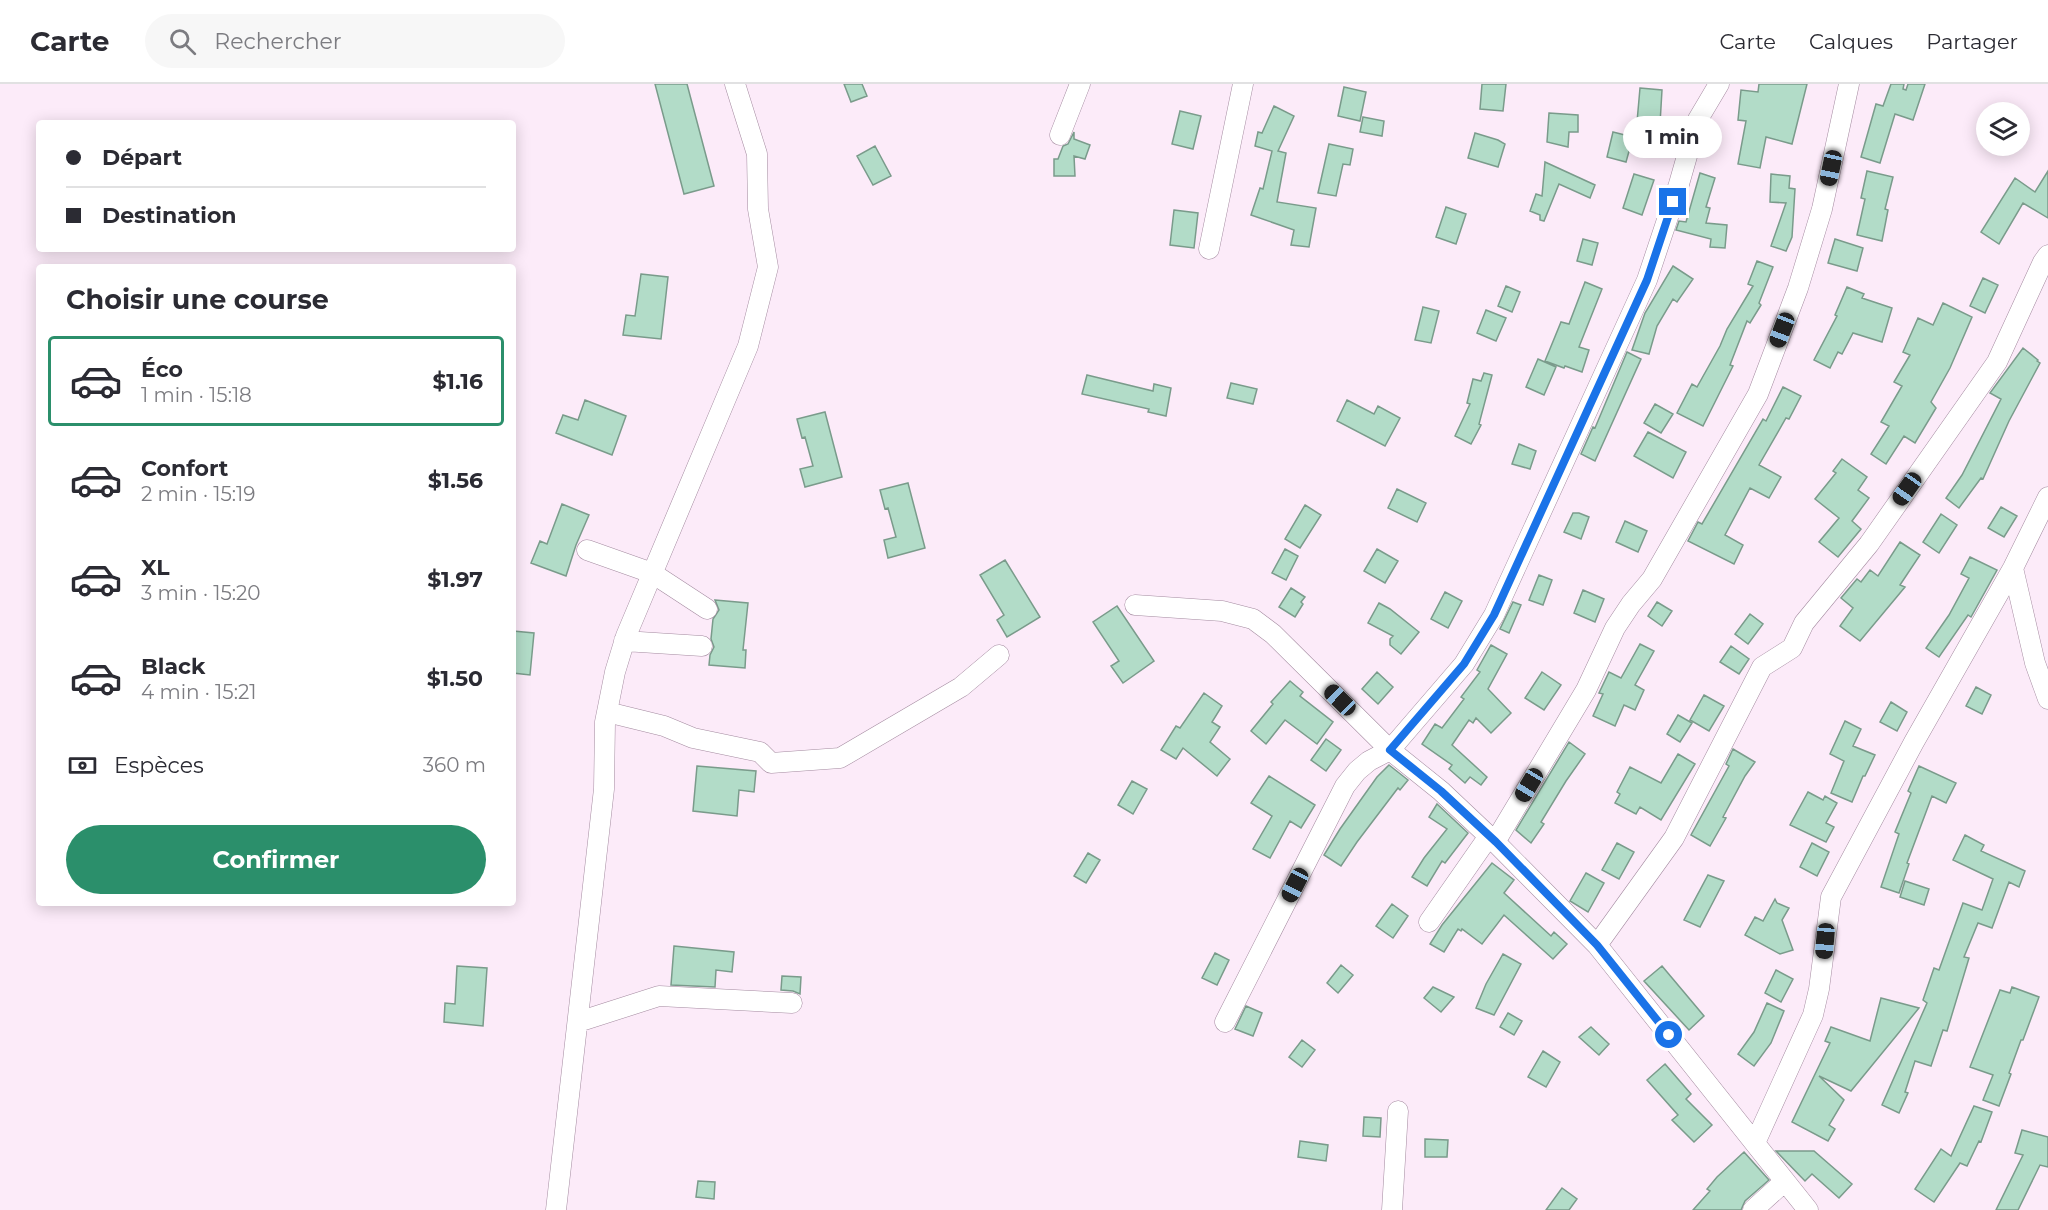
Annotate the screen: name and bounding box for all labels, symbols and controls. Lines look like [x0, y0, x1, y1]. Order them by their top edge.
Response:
search box [145, 14, 565, 68]
text: Carte [30, 24, 109, 58]
icon: search [166, 25, 199, 58]
text: Rechercher [214, 28, 342, 55]
text: Carte [1719, 29, 1776, 54]
text: Calques [1809, 29, 1893, 54]
text: Partager [1926, 29, 2018, 54]
map controls [1976, 102, 2030, 156]
button: layers [1976, 102, 2030, 156]
callout: 1 min [1624, 115, 1722, 157]
text: 1 min [1645, 125, 1700, 149]
text: Départ [102, 144, 182, 171]
car [1818, 149, 1844, 187]
route end [1659, 188, 1686, 215]
text: Destination [102, 202, 237, 229]
text: Choisir une course [66, 283, 329, 316]
car [1767, 310, 1797, 350]
icon: car [69, 354, 123, 408]
text: Éco [141, 356, 183, 383]
text: $1.16 [433, 368, 483, 395]
text: 1 min · 15:18 [141, 383, 252, 407]
icon: car [69, 453, 123, 507]
text: Confort [141, 455, 228, 482]
text: $1.56 [428, 467, 483, 494]
car [1889, 469, 1925, 509]
text: 2 min · 15:19 [141, 482, 255, 506]
icon: car [69, 552, 123, 606]
text: XL [141, 554, 170, 581]
text: $1.97 [427, 566, 483, 593]
text: 3 min · 15:20 [141, 581, 261, 605]
icon: car [69, 651, 123, 705]
text: Black [141, 653, 205, 680]
text: $1.50 [427, 665, 483, 692]
text: 4 min · 15:21 [141, 680, 256, 704]
car [1321, 681, 1359, 719]
icon: cash [66, 749, 99, 782]
text: Espèces [114, 752, 204, 779]
text: 360 m [423, 753, 486, 777]
car [1512, 765, 1546, 805]
button: Confirmer [66, 825, 486, 894]
car [1279, 865, 1311, 905]
car [1814, 922, 1836, 960]
route start [1655, 1021, 1682, 1048]

